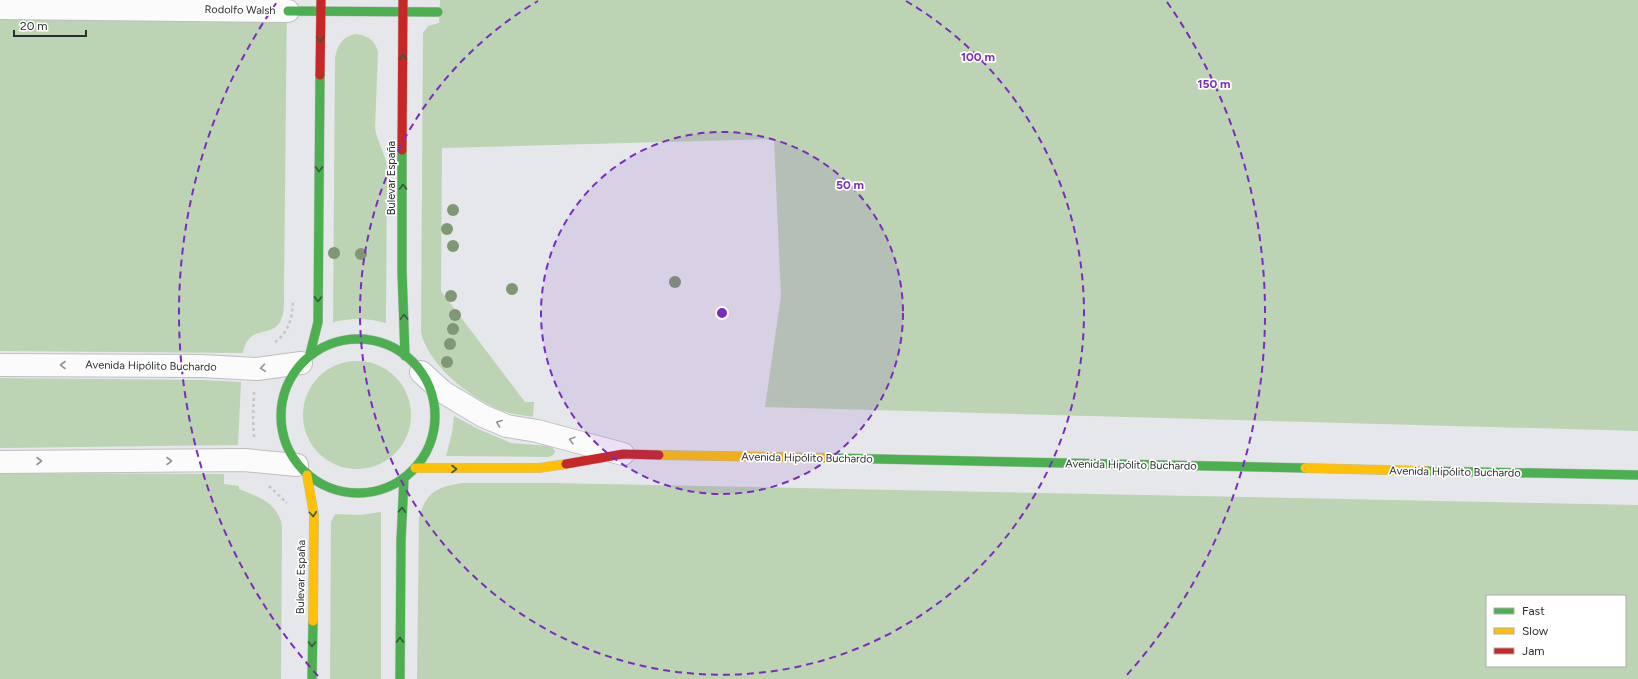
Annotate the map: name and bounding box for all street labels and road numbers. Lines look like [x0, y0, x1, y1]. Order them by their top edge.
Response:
street label: Rodolfo Walsh [204, 3, 276, 17]
street label: Bulevar España [385, 141, 398, 215]
street label: Avenida Hipólito Buchardo [85, 358, 217, 374]
street label: Avenida Hipólito Buchardo [741, 450, 873, 466]
street label: Avenida Hipólito Buchardo [1065, 457, 1197, 473]
street label: Avenida Hipólito Buchardo [1389, 464, 1521, 480]
street label: Bulevar España [294, 540, 308, 614]

